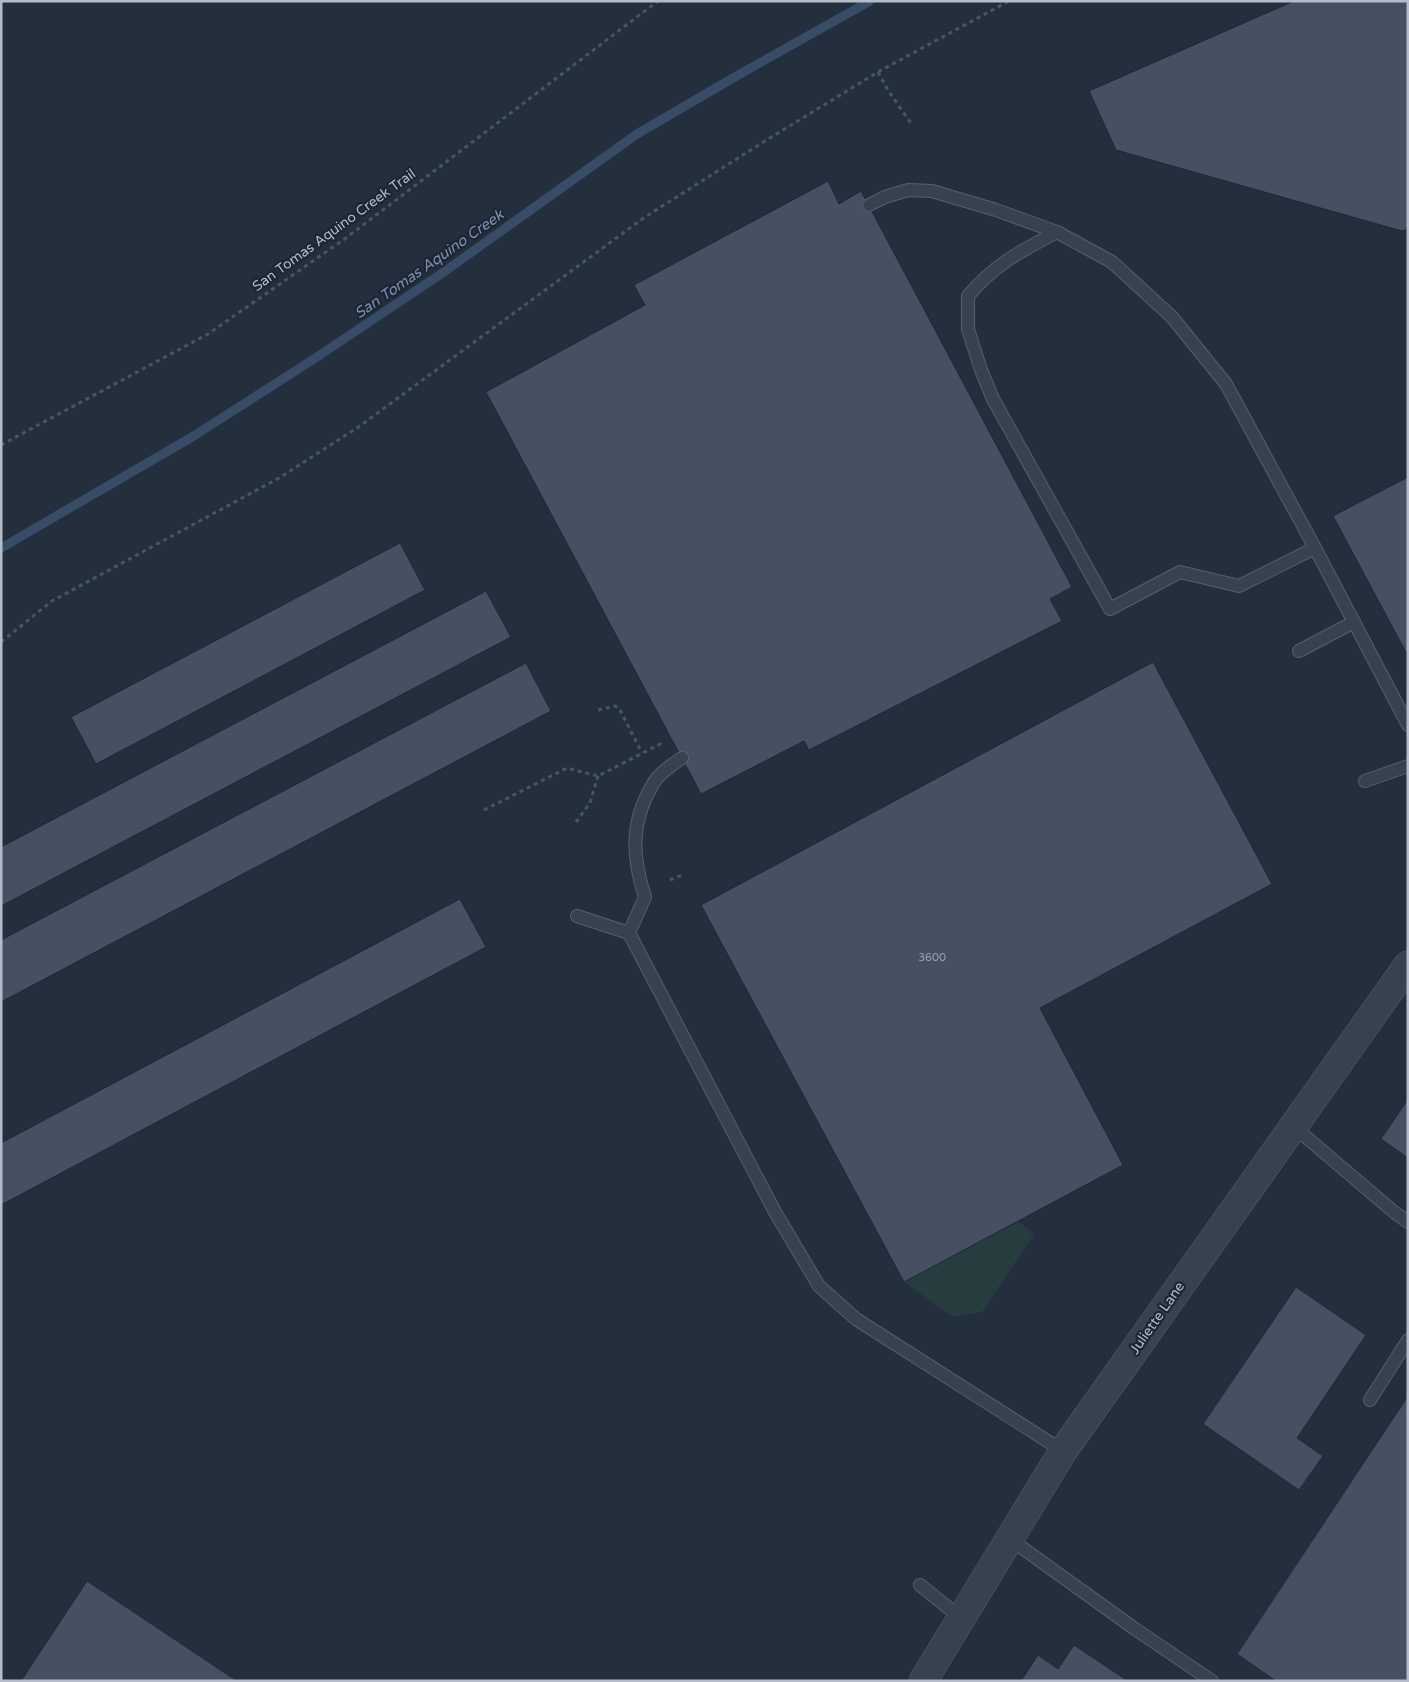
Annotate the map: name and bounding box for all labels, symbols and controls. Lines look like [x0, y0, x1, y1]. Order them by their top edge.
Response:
street label: San Tomas Aquino Creek Trail [249, 165, 419, 295]
water label: San Tomas Aquino Creek [351, 205, 508, 322]
house number: 3600 [918, 951, 946, 964]
street label: Juliette Lane [1126, 1278, 1188, 1357]

